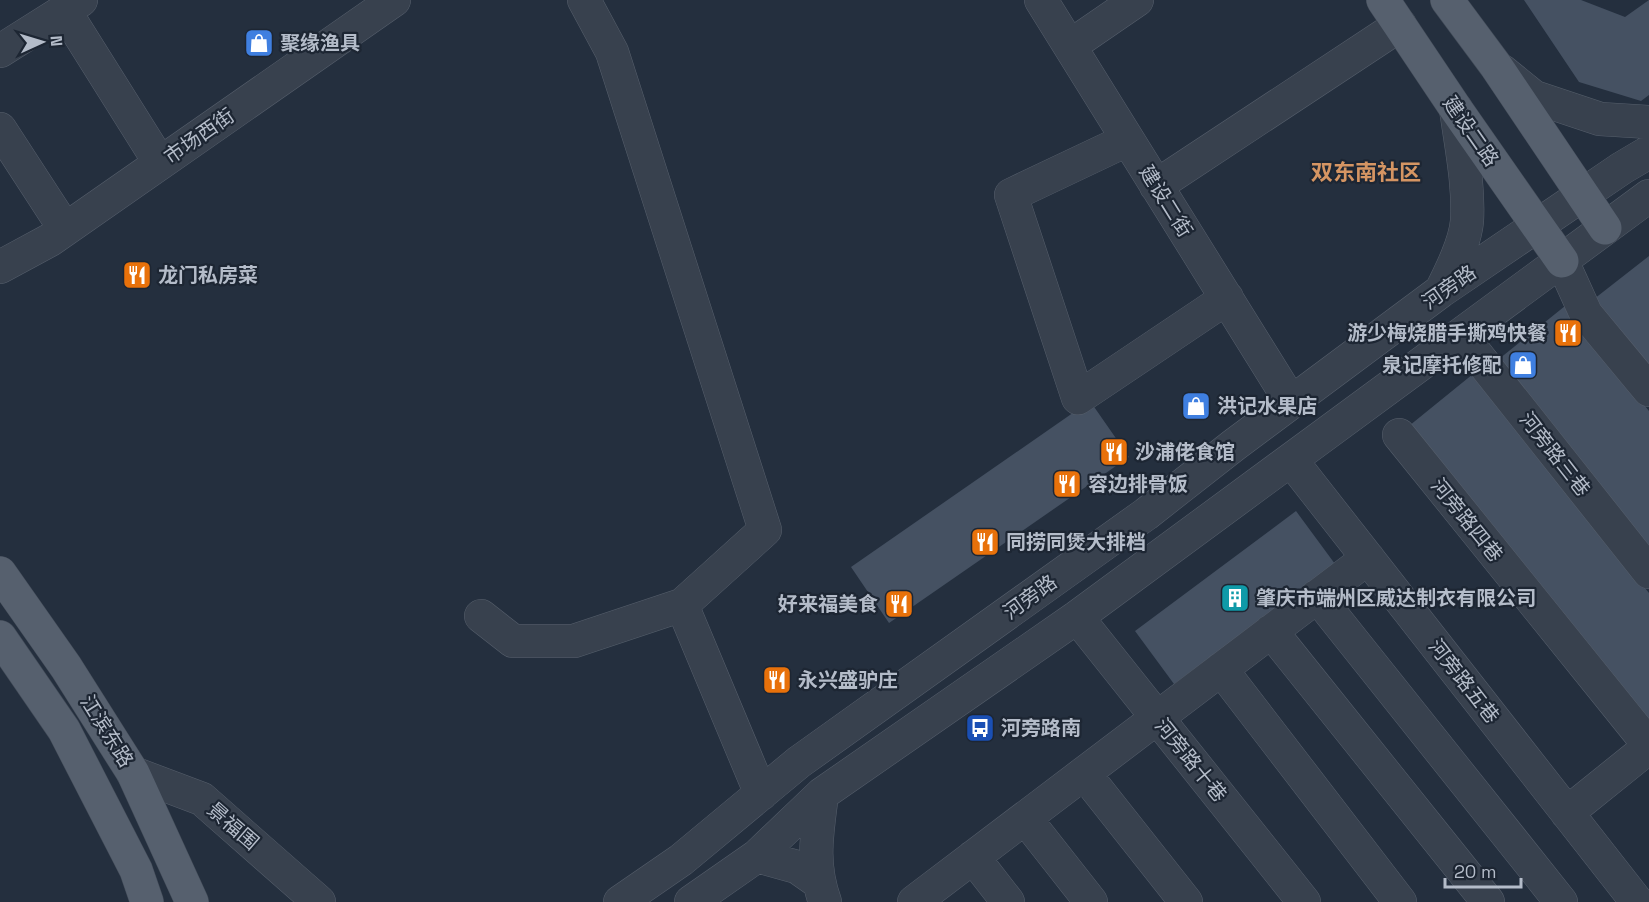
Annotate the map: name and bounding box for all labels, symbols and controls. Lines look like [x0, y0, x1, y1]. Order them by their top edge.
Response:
north arrow [12, 12, 72, 72]
shop icon: 聚缘渔具 [243, 27, 275, 59]
place label: 聚缘渔具 [280, 30, 360, 56]
text: N [46, 35, 67, 47]
street label: 建设二路 [1437, 91, 1505, 171]
street label: 市场西街 [159, 102, 239, 170]
district label: 双东南社区 [1311, 158, 1421, 186]
street label: 建设二街 [1134, 160, 1198, 242]
restaurant icon: 龙门私房菜 [121, 259, 153, 291]
street label: 河旁路 [1417, 259, 1481, 315]
place label: 龙门私房菜 [158, 262, 258, 288]
restaurant icon: 游少梅烧腊手撕鸡快餐 [1552, 317, 1584, 349]
place label: 游少梅烧腊手撕鸡快餐 [1347, 320, 1547, 346]
shop icon: 泉记摩托修配 [1507, 349, 1539, 381]
place label: 泉记摩托修配 [1382, 352, 1502, 378]
shop icon: 洪记水果店 [1180, 390, 1212, 422]
place label: 洪记水果店 [1217, 393, 1317, 419]
street label: 河旁路三巷 [1514, 407, 1596, 501]
restaurant icon: 沙浦佬食馆 [1098, 436, 1130, 468]
place label: 沙浦佬食馆 [1135, 439, 1235, 465]
restaurant icon: 容边排骨饭 [1051, 468, 1083, 500]
place label: 容边排骨饭 [1088, 471, 1188, 497]
street label: 河旁路四巷 [1425, 473, 1509, 567]
restaurant icon: 同捞同煲大排档 [969, 526, 1001, 558]
place label: 同捞同煲大排档 [1006, 529, 1146, 555]
street label: 河旁路 [998, 569, 1062, 625]
building icon: 肇庆市端州区威达制衣有限公司 [1219, 582, 1251, 614]
place label: 肇庆市端州区威达制衣有限公司 [1256, 585, 1536, 611]
restaurant icon: 好来福美食 [883, 588, 915, 620]
place label: 好来福美食 [778, 591, 878, 617]
street label: 河旁路五巷 [1423, 634, 1505, 728]
restaurant icon: 永兴盛驴庄 [761, 664, 793, 696]
place label: 永兴盛驴庄 [798, 667, 898, 693]
street label: 江滨东路 [75, 690, 139, 772]
bus stop icon: 河旁路南 [964, 712, 996, 744]
street label: 河旁路十巷 [1149, 713, 1233, 807]
place label: 河旁路南 [1001, 715, 1081, 741]
street label: 景福围 [202, 797, 264, 855]
scale bar [1445, 851, 1522, 889]
text: 20 m [1454, 860, 1497, 883]

